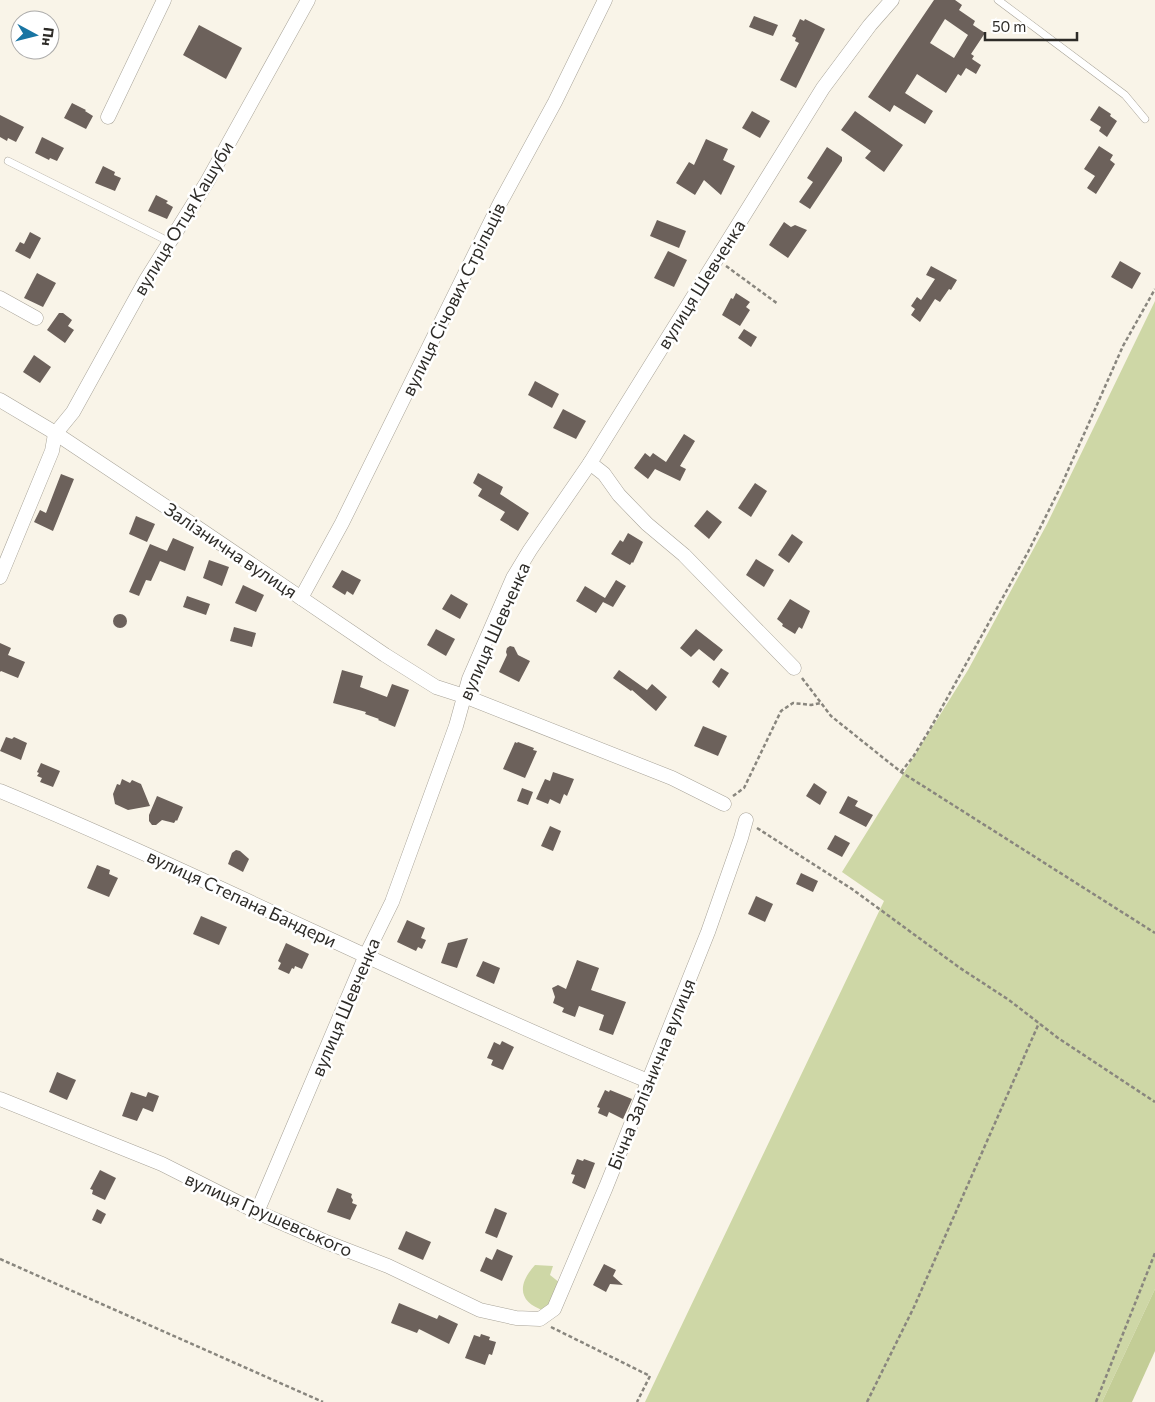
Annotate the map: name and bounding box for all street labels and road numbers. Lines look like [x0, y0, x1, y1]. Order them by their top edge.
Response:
street label: вулиця Отця Кашуби [128, 137, 238, 299]
street label: вулиця Січових Стрільців [397, 199, 509, 399]
street label: вулиця Шевченка [652, 215, 750, 353]
street label: Залізнична вулиця [160, 497, 302, 603]
street label: вулиця Шевченка [454, 559, 534, 703]
street label: вулиця Степана Бандери [144, 844, 340, 952]
street label: вулиця Шевченка [306, 934, 384, 1080]
street label: Бічна Залізнична вулиця [603, 975, 699, 1173]
street label: вулиця Грушевського [182, 1167, 356, 1261]

